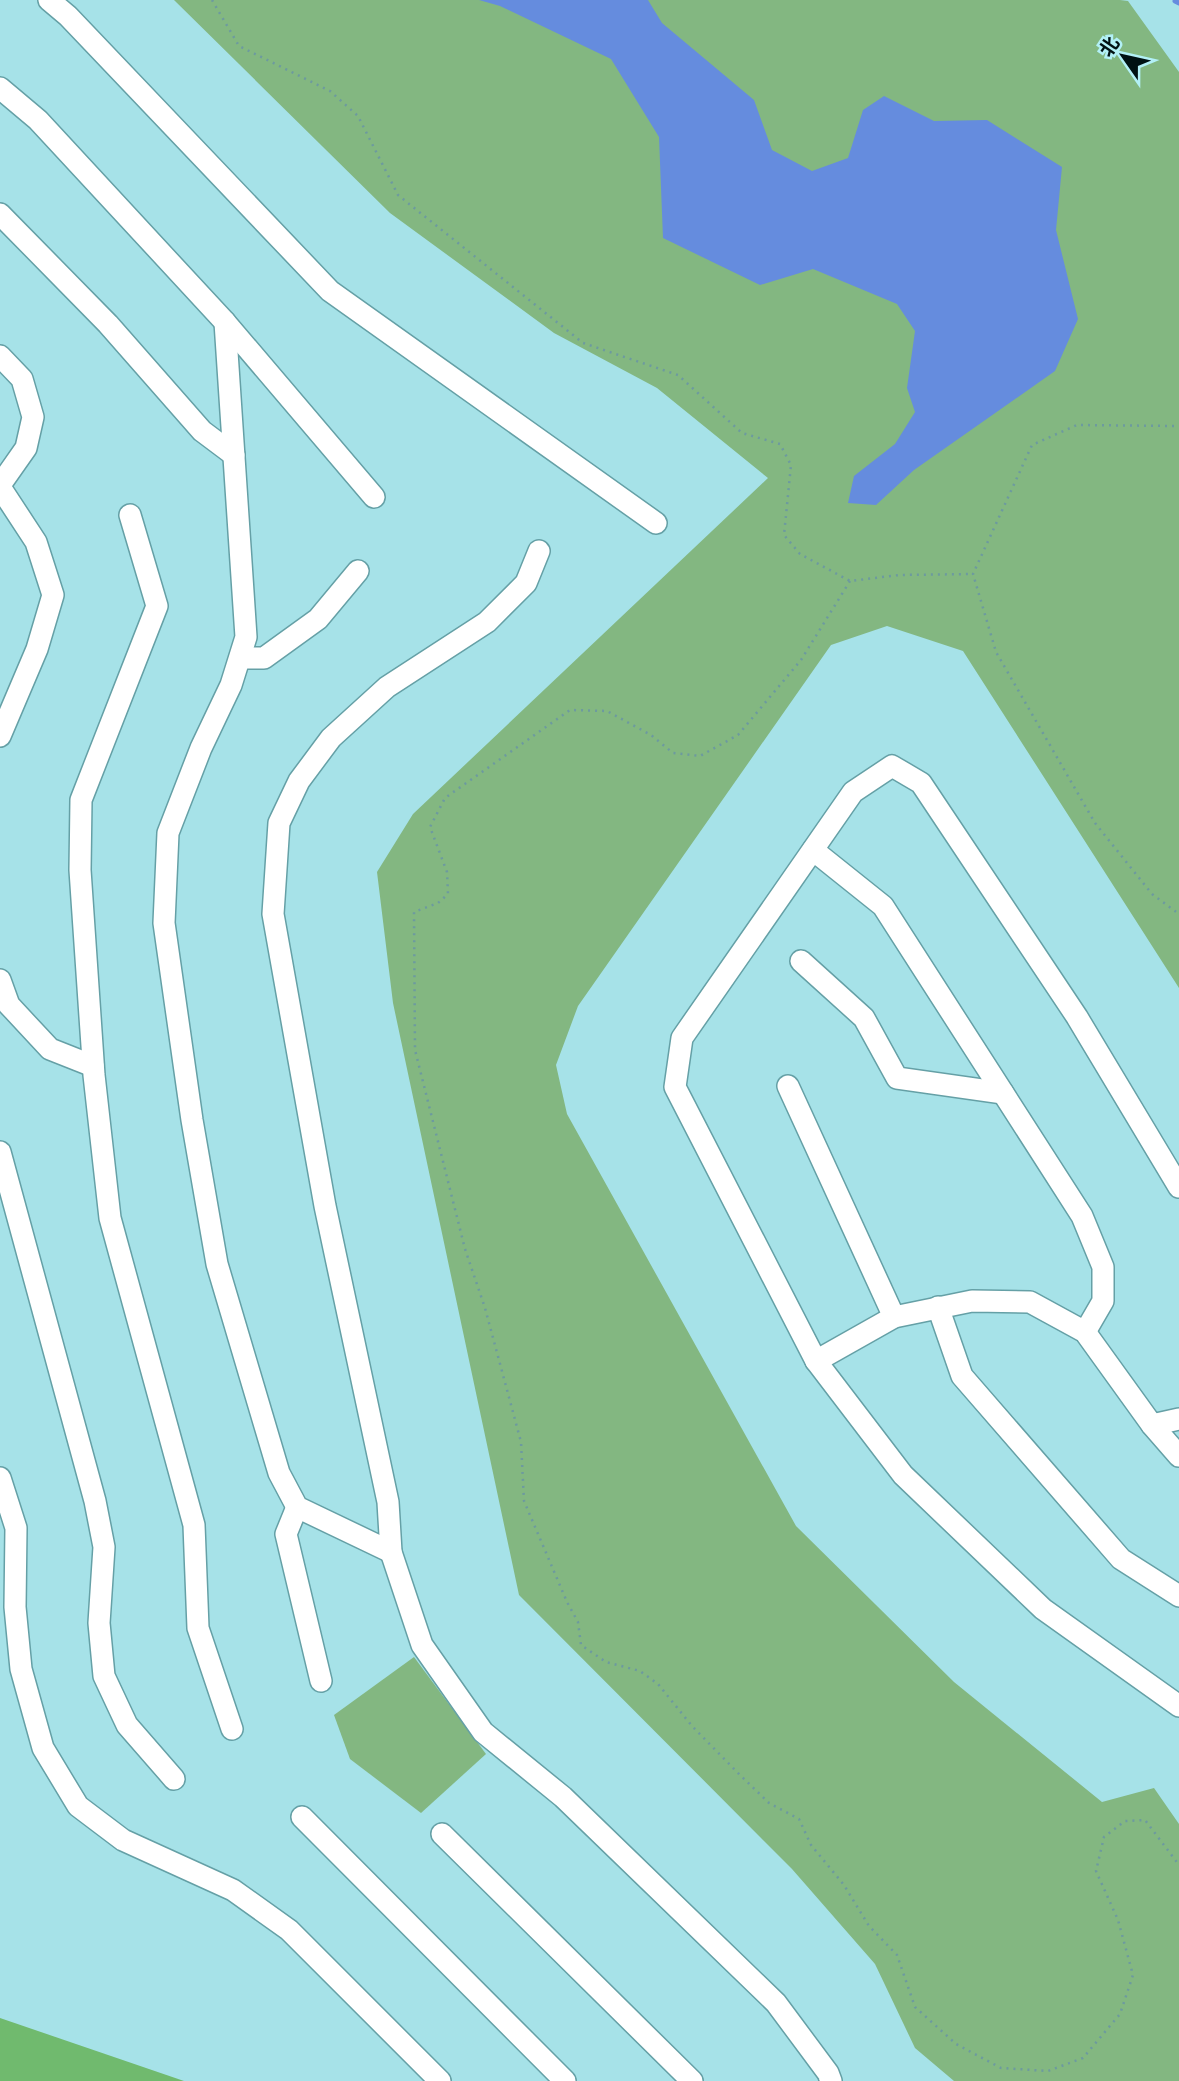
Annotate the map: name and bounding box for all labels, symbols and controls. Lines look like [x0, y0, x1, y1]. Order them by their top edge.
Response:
north arrow [1088, 21, 1158, 91]
text: 北 [1094, 32, 1124, 61]

